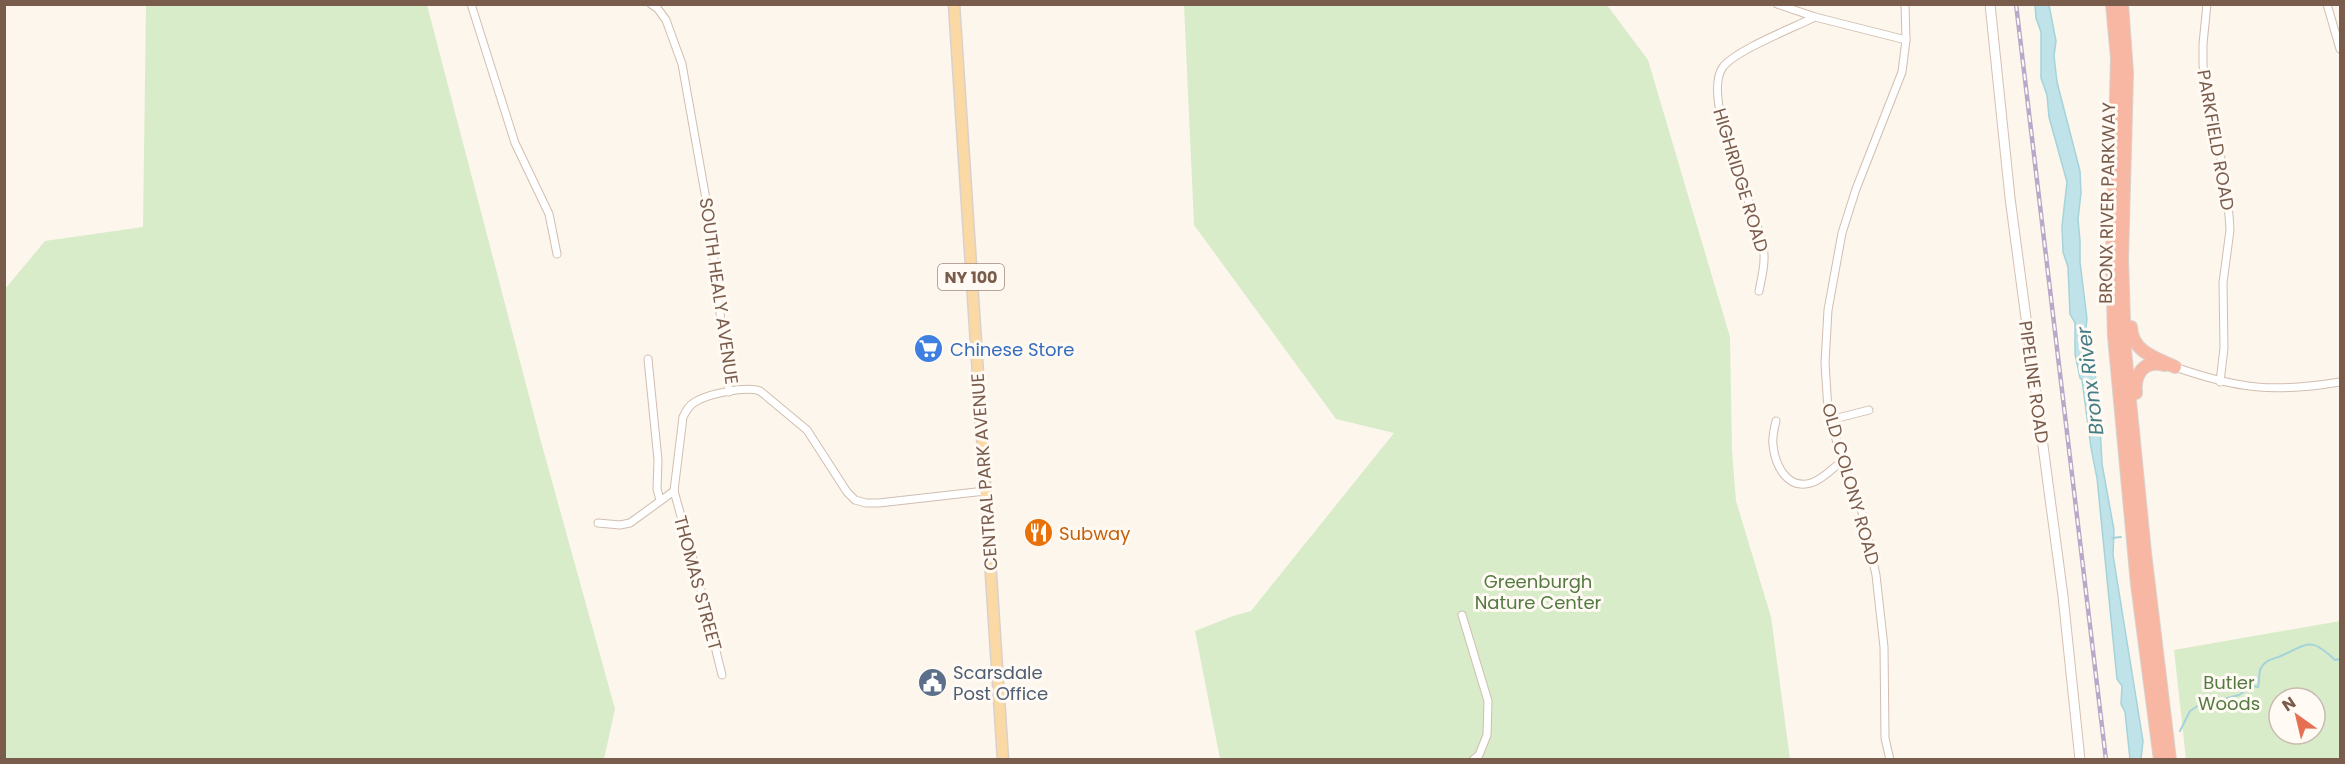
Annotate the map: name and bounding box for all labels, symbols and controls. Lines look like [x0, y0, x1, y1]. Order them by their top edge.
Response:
street label: PARKFIELD ROAD [2191, 68, 2241, 212]
street label: BRONX RIVER PARKWAY [2093, 101, 2121, 304]
street label: HIGHRIDGE ROAD [1707, 105, 1775, 255]
street label: SOUTH HEALY AVENUE [694, 196, 744, 386]
road number: NY 100 [938, 264, 1004, 290]
street label: PIPELINE ROAD [2013, 319, 2055, 445]
water label: Bronx River [2069, 325, 2111, 437]
supermarket icon: Chinese Store [913, 333, 945, 365]
place label: Chinese Store [950, 337, 1074, 362]
street label: CENTRAL PARK AVENUE [965, 372, 1003, 572]
street label: OLD COLONY ROAD [1816, 400, 1886, 568]
street label: THOMAS STREET [668, 513, 728, 654]
restaurant icon: Subway [1022, 517, 1054, 549]
place label: Subway [1059, 521, 1130, 546]
park label: Greenburgh Nature Center [1475, 569, 1602, 615]
place label: Scarsdale Post Office [953, 660, 1048, 706]
public building icon: Scarsdale Post Office [916, 666, 948, 698]
park label: Butler Woods [2198, 670, 2260, 716]
north arrow [2267, 686, 2327, 746]
text: N [2277, 691, 2300, 717]

